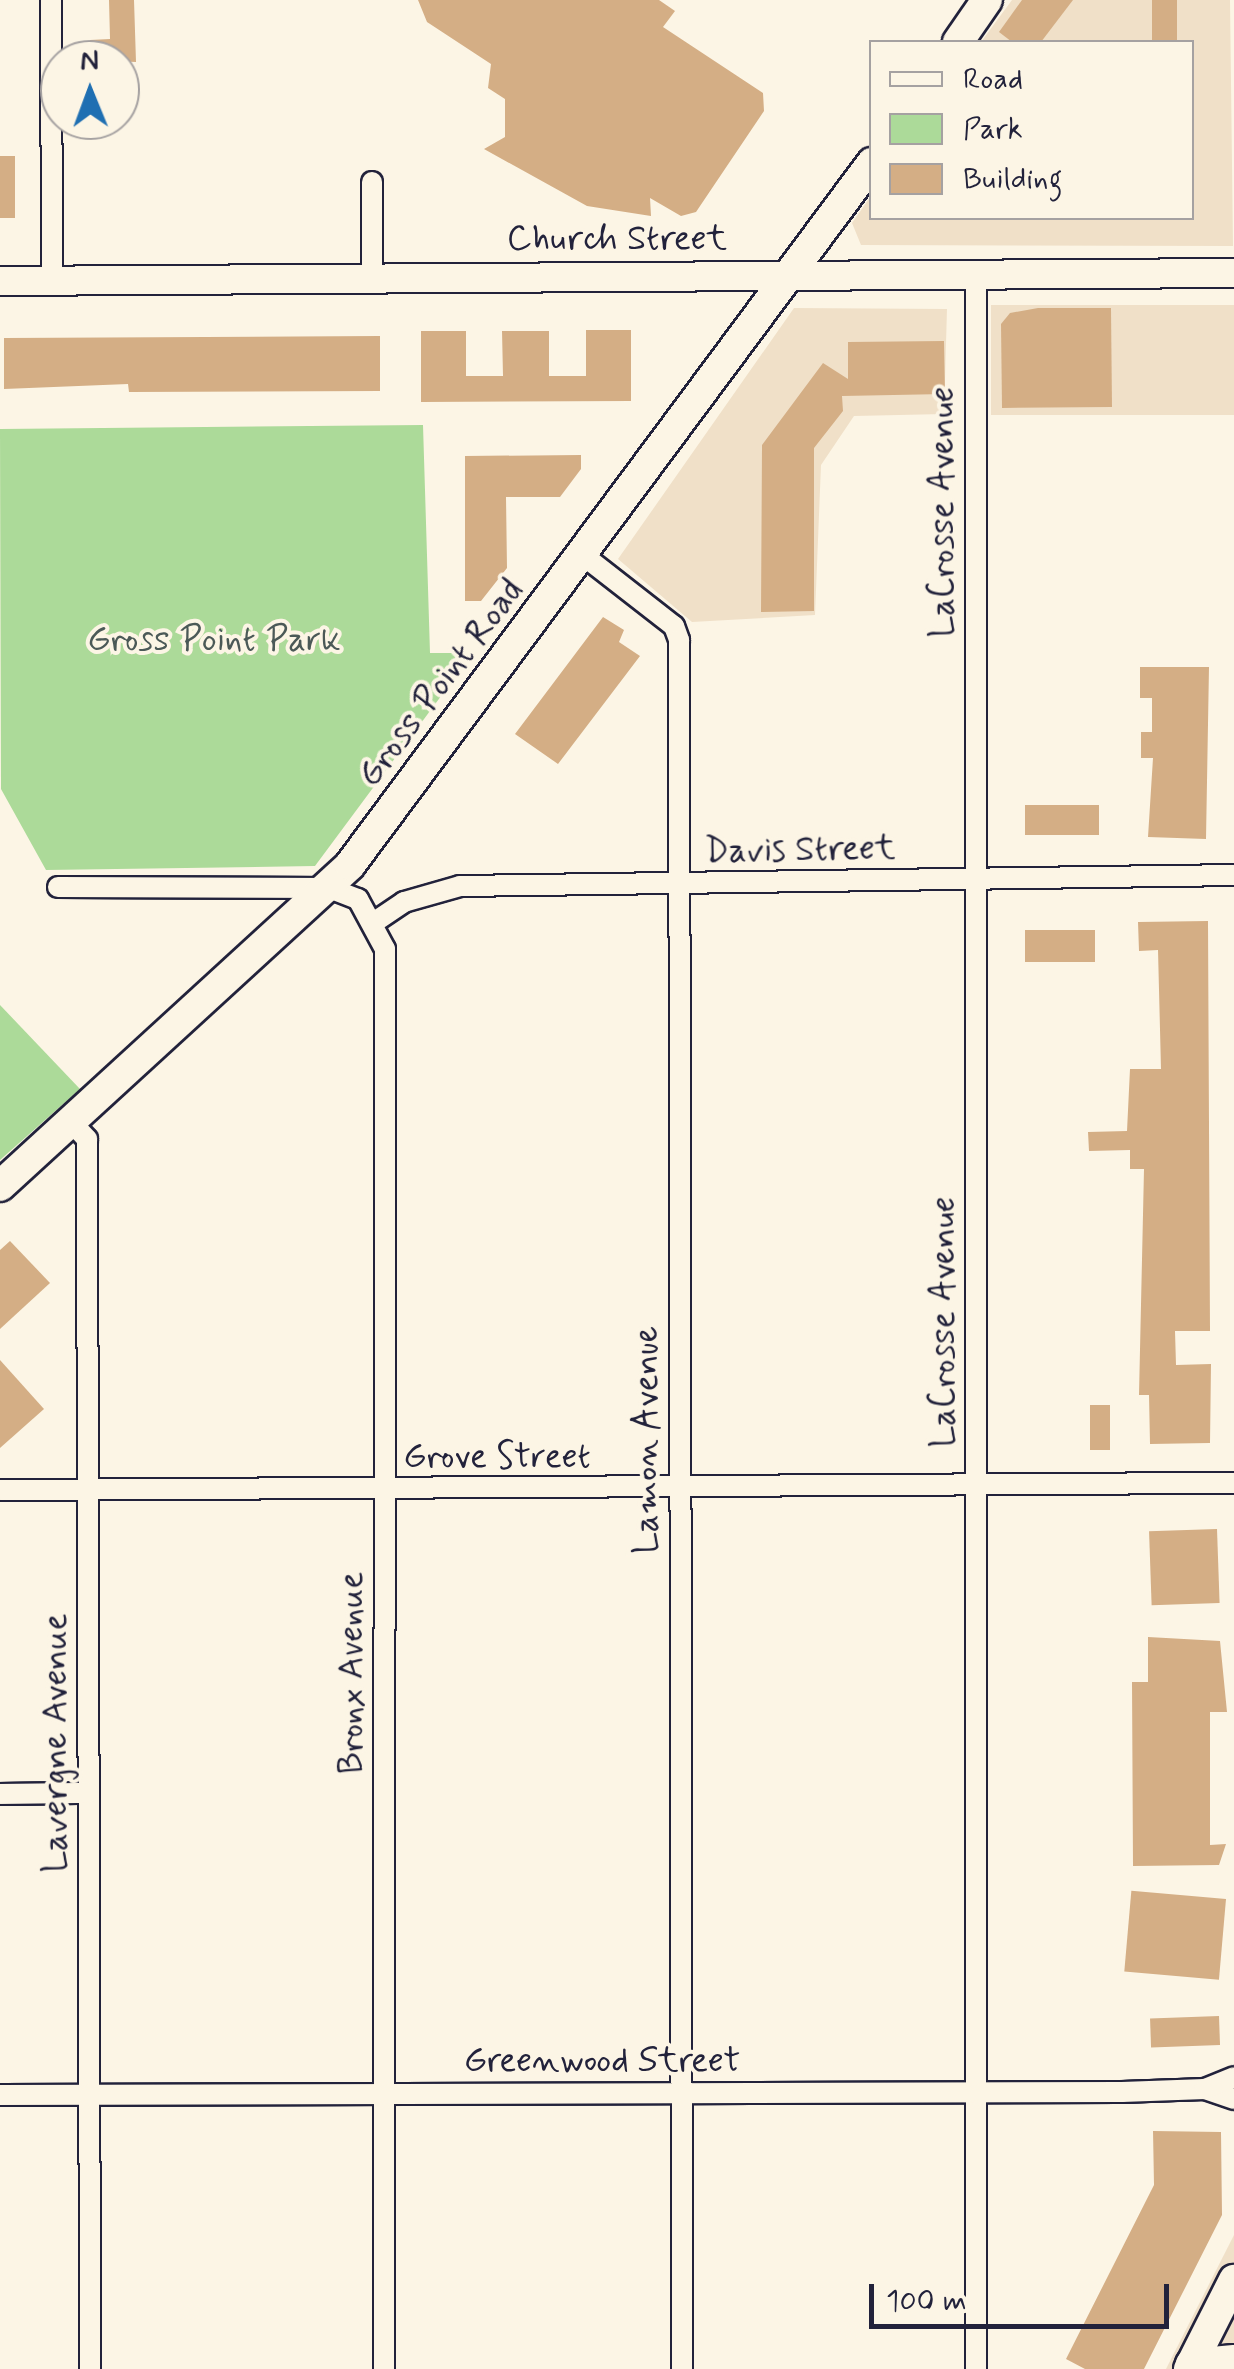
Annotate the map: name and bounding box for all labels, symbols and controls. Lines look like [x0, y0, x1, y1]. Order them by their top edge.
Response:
north arrow [40, 40, 140, 140]
legend [869, 40, 1194, 220]
text: N [80, 43, 99, 80]
text: Road [963, 60, 1023, 99]
text: Park [963, 110, 1023, 149]
text: Building [963, 160, 1062, 199]
street label: Church Street [507, 218, 727, 260]
street label: LaCrosse Avenue [922, 384, 964, 640]
street label: Gross Point Road [350, 572, 532, 794]
park label: Gross Point Park [91, 619, 337, 661]
street label: Davis Street [704, 827, 896, 873]
street label: LaCrosse Avenue [923, 1194, 965, 1450]
street label: Lamon Avenue [626, 1323, 668, 1557]
street label: Grove Street [400, 1436, 594, 1478]
street label: Bronx Avenue [331, 1571, 373, 1775]
street label: Lavergne Avenue [35, 1613, 77, 1873]
street label: Greenwood Street [465, 2040, 739, 2082]
scale bar [874, 2264, 1174, 2326]
text: 100 m [886, 2282, 967, 2321]

